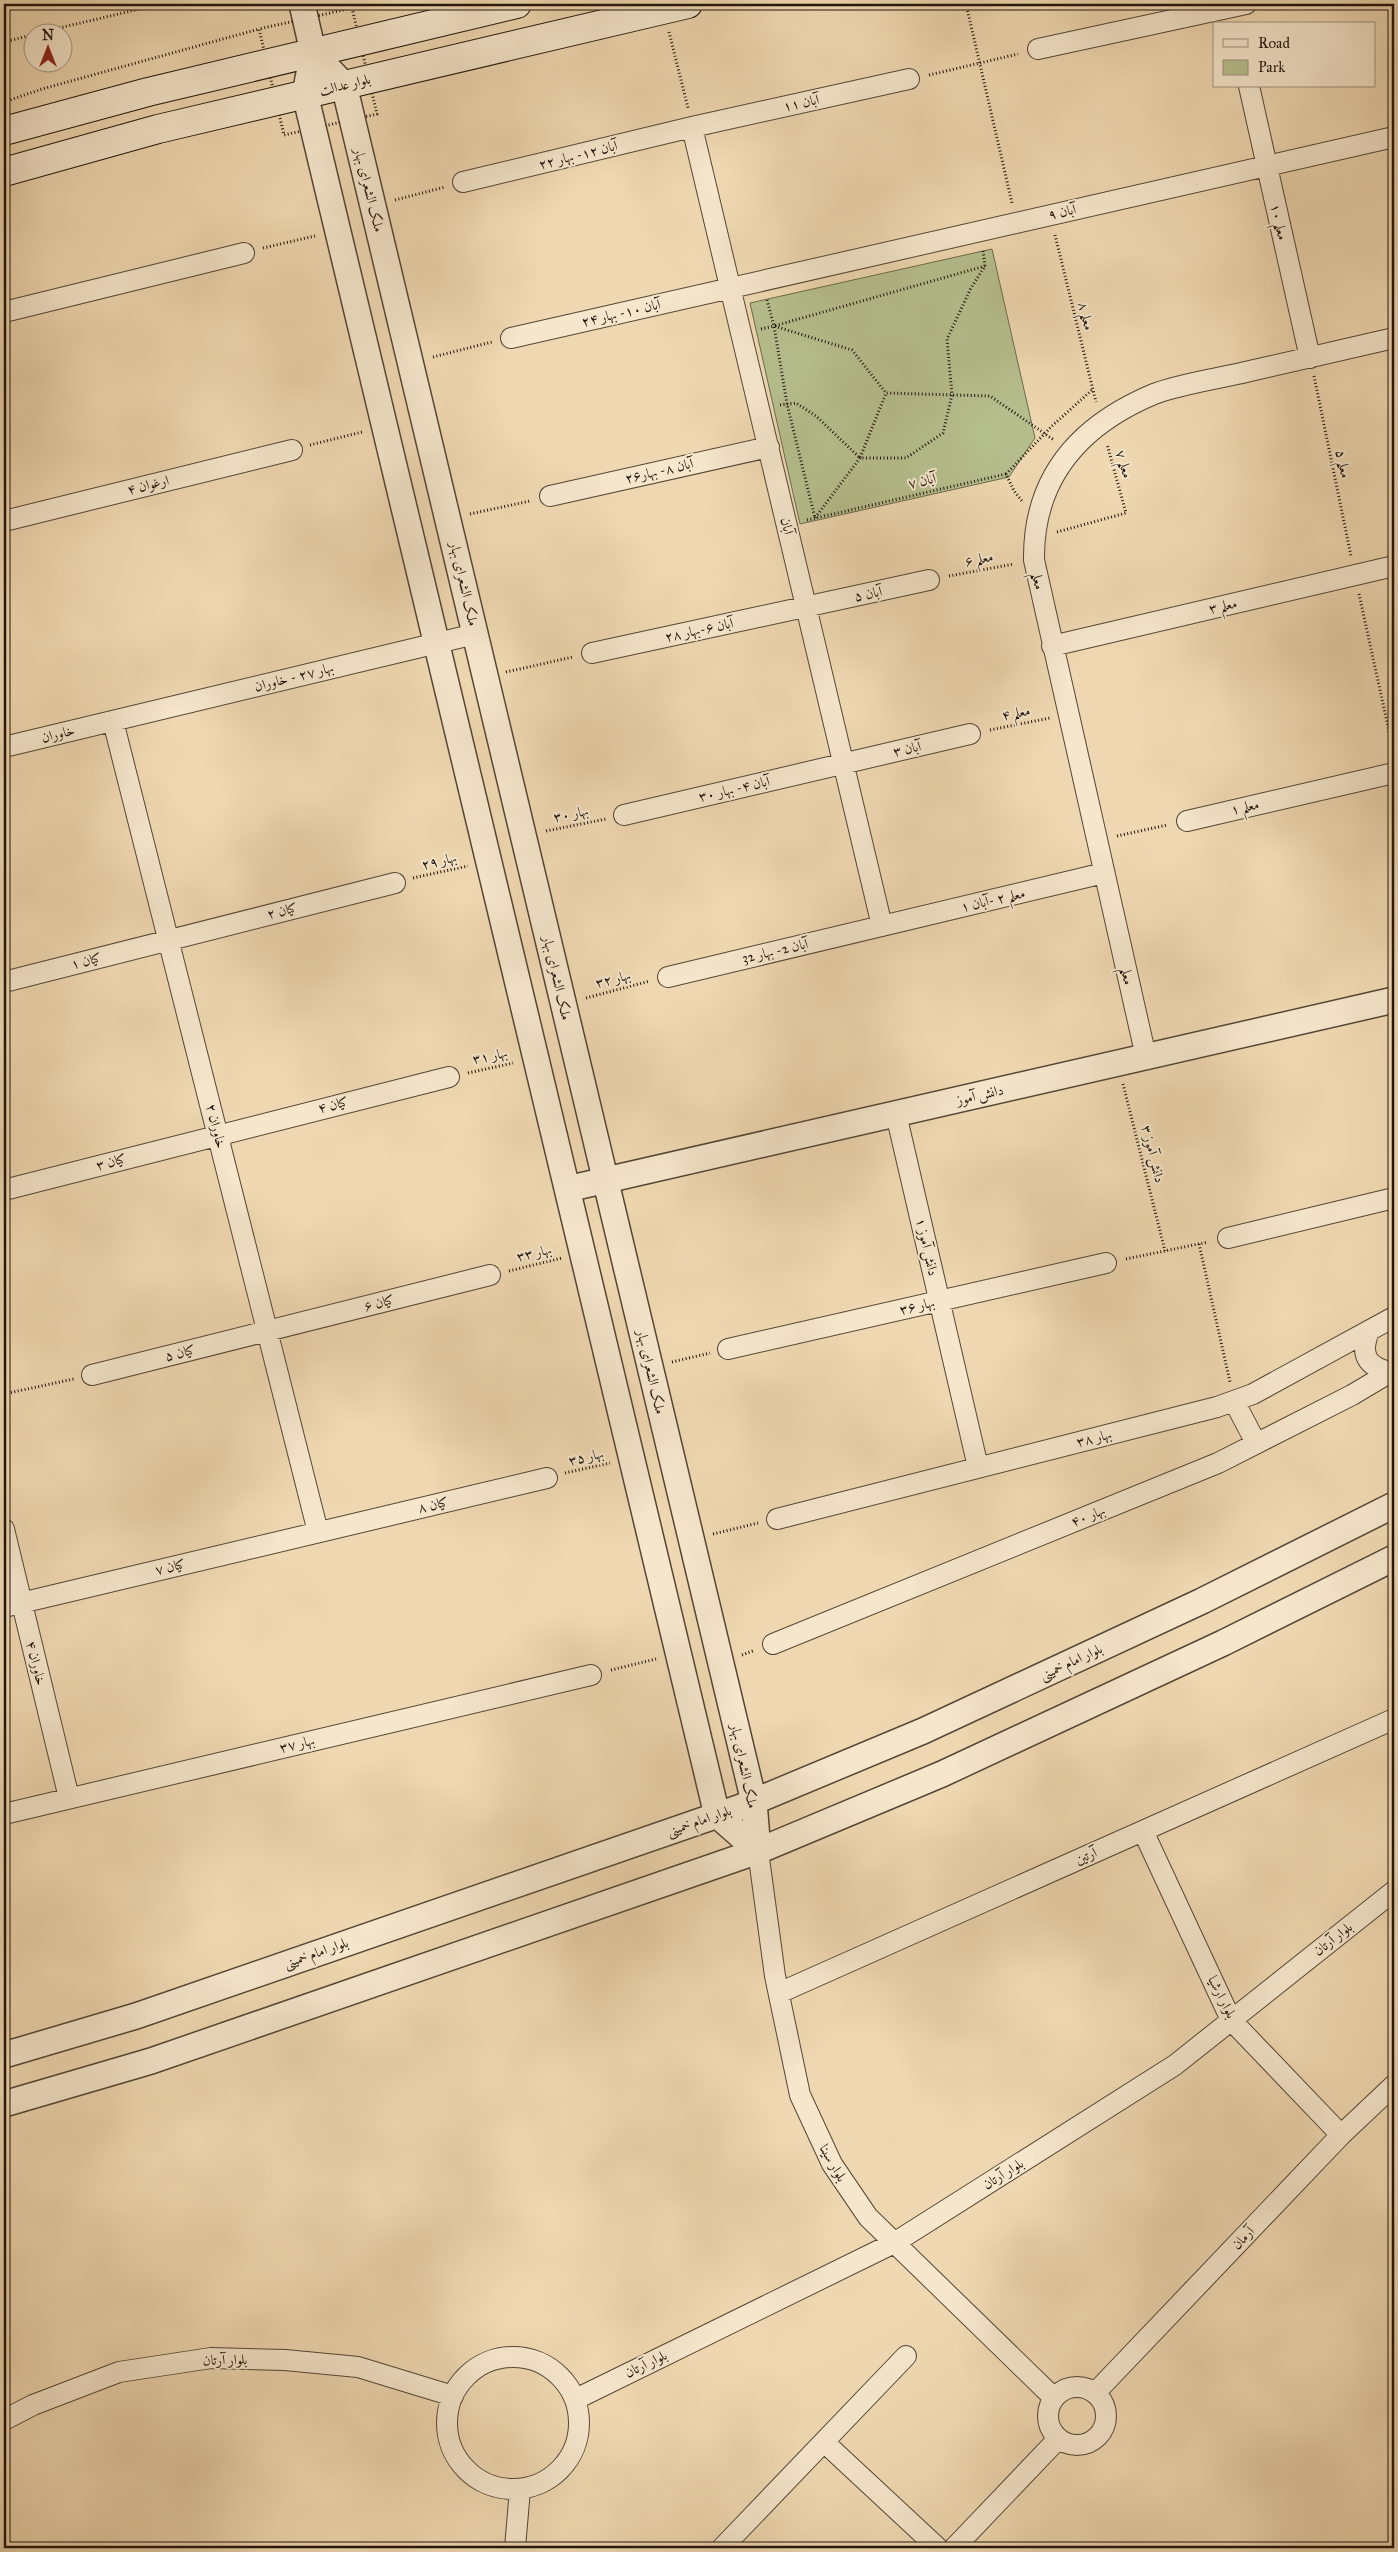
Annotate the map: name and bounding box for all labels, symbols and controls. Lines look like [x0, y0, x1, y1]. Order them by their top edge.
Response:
north arrow [22, 22, 72, 72]
legend [1213, 22, 1376, 88]
text: N [42, 27, 54, 44]
text: Road [1258, 34, 1290, 52]
text: Park [1258, 58, 1285, 76]
street label: بلوار عدالت [318, 70, 373, 100]
street label: آبان ۱۱ [781, 91, 822, 115]
street label: آبان ۱۲- بهار ۲۲ [537, 137, 621, 174]
street label: ملک الشعرای بهار [349, 144, 388, 234]
street label: آبان ۹ [1046, 200, 1080, 223]
street label: معلم ۱۰ [1261, 202, 1291, 243]
street label: آبان ۱۰- بهار ۲۴ [580, 295, 664, 331]
street label: معلم ۸ [1068, 300, 1098, 333]
street label: معلم ۷ [1106, 448, 1136, 482]
street label: معلم ۵ [1326, 448, 1354, 481]
street label: ۲۶آبان ۸- بهار [623, 454, 697, 488]
street label: آبان ۷ [906, 469, 940, 492]
street label: ارغوان ۴ [125, 472, 171, 498]
street label: آبان [777, 516, 798, 538]
street label: ملک الشعرای بهار [445, 538, 482, 628]
street label: معلم ۶ [963, 548, 996, 576]
street label: معلم [1022, 571, 1048, 592]
street label: آبان ۵ [852, 582, 885, 605]
street label: معلم ۳ [1207, 595, 1240, 623]
street label: آبان ۶-بهار ۲۸ [663, 614, 737, 647]
street label: بهار ۲۷ - خاوران [252, 659, 336, 696]
street label: معلم ۴ [1000, 702, 1033, 730]
street label: خاوران [39, 722, 77, 746]
street label: آبان ۳ [891, 737, 925, 760]
street label: آبان ۴- بهار ۳۰ [697, 772, 773, 806]
street label: معلم ۱ [1229, 796, 1262, 824]
street label: بهار ۳۰ [552, 802, 590, 827]
street label: بهار ۲۹ [420, 849, 459, 874]
street label: معلم ۲ -آبان ۱ [959, 884, 1028, 921]
street label: کیان ۲ [265, 899, 299, 923]
street label: ملک الشعرای بهار [538, 932, 575, 1022]
street label: آبان 2- بهار 32 [740, 935, 812, 968]
street label: کیان ۱ [69, 949, 103, 973]
street label: بهار ۳۲ [594, 966, 633, 993]
street label: معلم [1111, 966, 1137, 988]
street label: بهار ۳۱ [471, 1044, 509, 1069]
street label: دانش آموز [953, 1081, 1005, 1110]
street label: کیان ۴ [316, 1093, 350, 1117]
street label: خاوران ۲ [202, 1102, 230, 1150]
street label: دانش آموز ۳ [1137, 1123, 1168, 1185]
street label: کیان ۳ [94, 1150, 128, 1174]
street label: دانش آموز ۱ [911, 1216, 942, 1278]
street label: بهار ۳۳ [515, 1241, 554, 1266]
street label: کیان ۶ [362, 1291, 396, 1315]
street label: بهار ۳۶ [898, 1294, 937, 1319]
street label: ملک الشعرای بهار [632, 1326, 669, 1416]
street label: کیان ۵ [163, 1341, 197, 1365]
street label: بهار ۳۸ [1075, 1425, 1114, 1452]
street label: بهار ۳۵ [567, 1445, 606, 1470]
street label: کیان ۸ [416, 1493, 450, 1517]
street label: بهار ۴۰ [1068, 1501, 1108, 1531]
street label: کیان ۷ [153, 1555, 187, 1579]
street label: خاوران ۴ [22, 1639, 50, 1687]
street label: بلوار امام خمینی [1037, 1640, 1107, 1688]
street label: ملک الشعرای بهار [725, 1720, 761, 1810]
street label: بهار ۳۷ [278, 1732, 317, 1757]
street label: بلوار امام خمینی [664, 1802, 735, 1844]
street label: آرتین [1073, 1843, 1101, 1868]
street label: بلوار آرتان [1310, 1918, 1356, 1959]
street label: بلوار امام خمینی [281, 1934, 352, 1976]
street label: بلوار ارشیا [1204, 1973, 1240, 2021]
street label: بلوار سینا [816, 2141, 851, 2185]
street label: بلوار آرتان [979, 2155, 1027, 2193]
street label: آرمان [1228, 2222, 1259, 2253]
street label: بلوار آرتان [622, 2346, 670, 2381]
street label: بلوار آرتان [202, 2351, 248, 2369]

